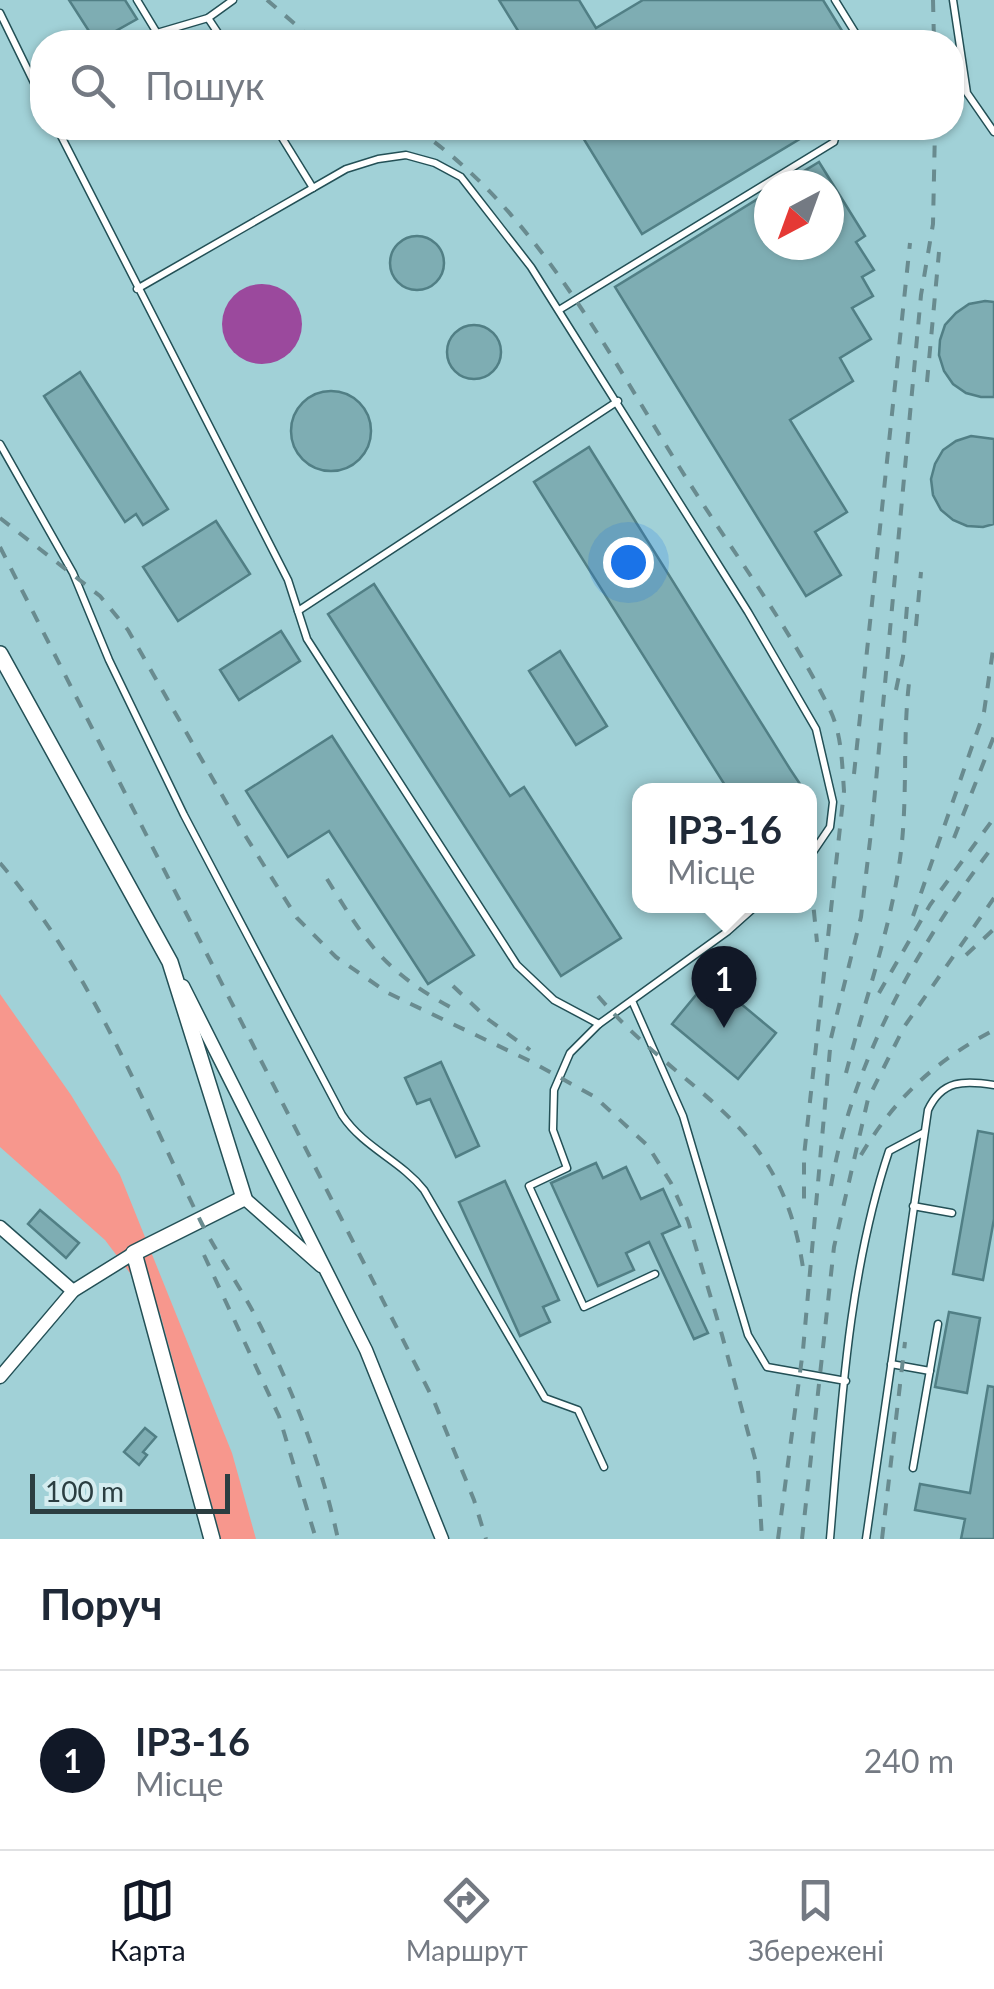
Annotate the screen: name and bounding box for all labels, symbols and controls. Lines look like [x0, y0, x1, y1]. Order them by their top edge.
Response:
search box [30, 30, 964, 140]
icon: search [65, 58, 120, 113]
text: Пошук [145, 62, 264, 108]
north arrow [754, 170, 844, 260]
your location [603, 537, 654, 588]
popup [632, 783, 817, 913]
text: ІРЗ-16 [667, 806, 782, 852]
text: Місце [667, 852, 755, 891]
pin: 1 [692, 946, 756, 1028]
scale bar [30, 1469, 230, 1514]
text: 100 m [45, 1474, 124, 1508]
text: Поруч [40, 1579, 162, 1629]
text: ІРЗ-16 [135, 1718, 250, 1764]
text: 1 [63, 1741, 82, 1780]
text: 240 m [864, 1741, 954, 1780]
text: Місце [135, 1764, 223, 1803]
tab: Карта [110, 1873, 186, 1967]
tab: Маршрут [406, 1873, 528, 1967]
tab: Збережені [748, 1873, 884, 1967]

